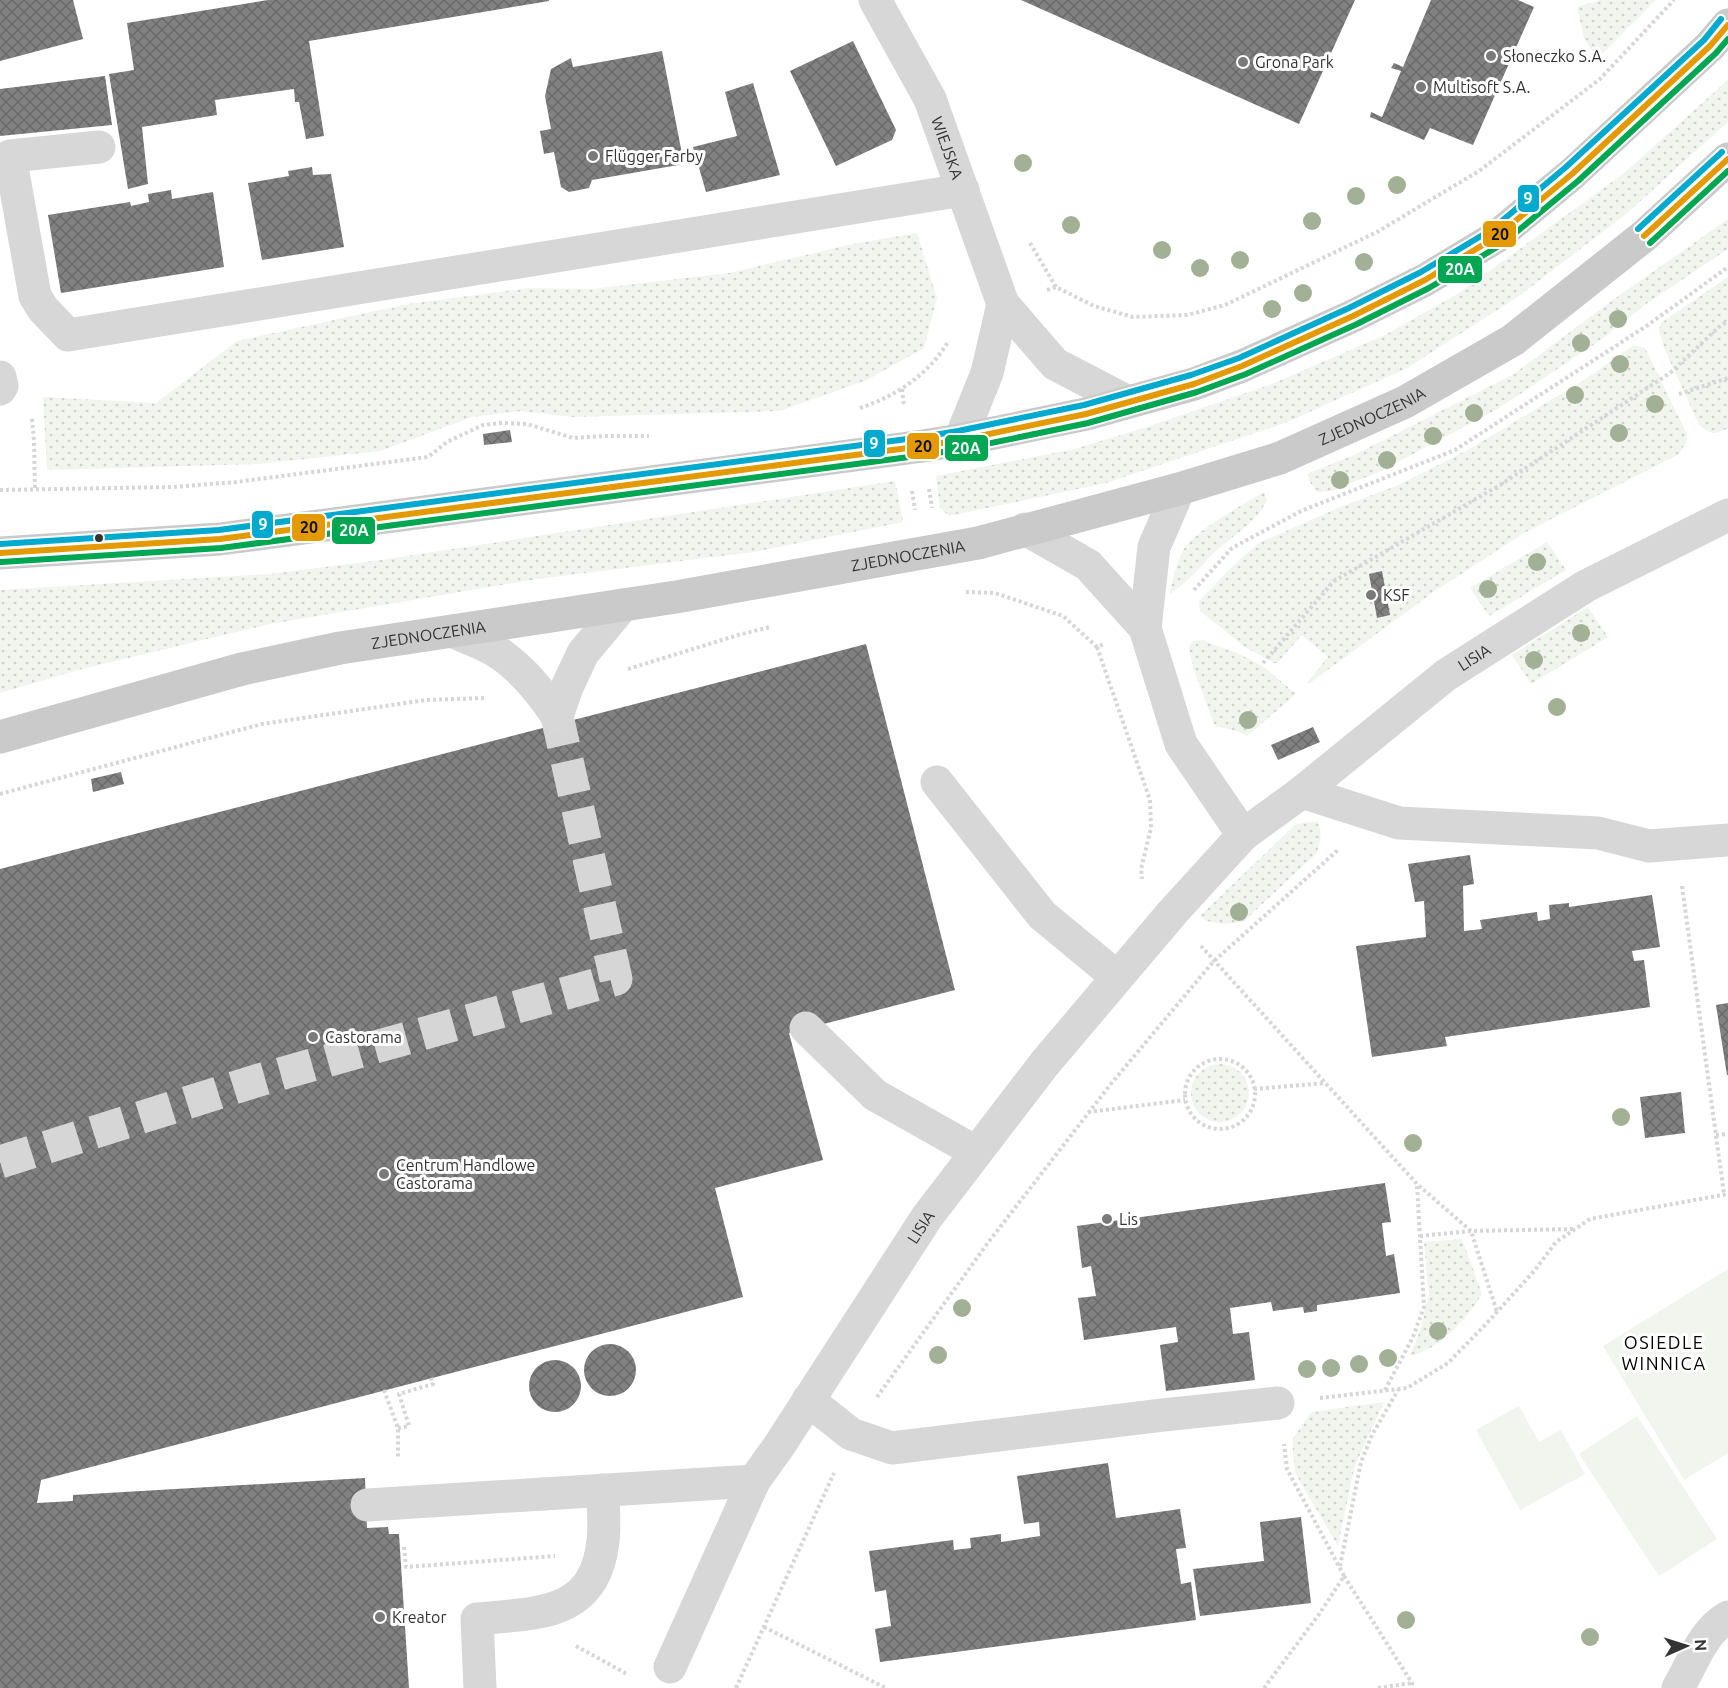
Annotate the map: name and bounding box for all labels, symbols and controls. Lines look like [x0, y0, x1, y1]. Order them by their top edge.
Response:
place label: Słoneczko S.A. [1503, 47, 1606, 65]
marker: Słoneczko S.A. [1484, 49, 1498, 63]
place label: Grona Park [1255, 53, 1334, 71]
marker: Grona Park [1236, 55, 1250, 69]
place label: Multisoft S.A. [1433, 78, 1531, 96]
marker: Multisoft S.A. [1414, 80, 1428, 94]
street label: WIEJSKA [928, 114, 967, 182]
place label: Flügger Farby [605, 147, 703, 165]
marker: Flügger Farby [586, 149, 600, 163]
line badge: 9 [1517, 184, 1540, 213]
text: 9 [1523, 189, 1533, 207]
line badge: 20 [1482, 220, 1517, 248]
text: 20 [1491, 225, 1509, 243]
line badge: 20A [1437, 255, 1483, 284]
text: 20A [1445, 260, 1475, 278]
street label: ZJEDNOCZENIA [1316, 383, 1429, 449]
line badge: 9 [863, 429, 886, 458]
line badge: 20 [906, 432, 940, 460]
text: 9 [869, 434, 879, 452]
line badge: 20A [944, 434, 989, 462]
text: 20 [914, 437, 932, 455]
text: 20A [951, 439, 981, 457]
line badge: 9 [251, 510, 274, 539]
line badge: 20 [291, 513, 326, 542]
text: 9 [258, 515, 268, 533]
line badge: 20A [331, 516, 376, 545]
text: 20 [300, 518, 318, 536]
text: 20A [339, 521, 369, 539]
unlabelled marker [93, 532, 105, 544]
street label: ZJEDNOCZENIA [850, 536, 967, 575]
place label: KSF [1383, 586, 1410, 604]
marker: KSF [1364, 588, 1378, 602]
street label: ZJEDNOCZENIA [370, 617, 487, 652]
street label: LISIA [1454, 640, 1494, 674]
place label: Castorama [325, 1028, 402, 1046]
marker: Castorama [306, 1030, 320, 1044]
place label: Centrum Handlowe Castorama [396, 1156, 535, 1192]
marker: Centrum Handlowe Castorama [377, 1167, 391, 1181]
street label: LISIA [904, 1206, 938, 1247]
place label: Lis [1119, 1210, 1138, 1228]
marker: Lis [1100, 1212, 1114, 1226]
district label: OSIEDLE WINNICA [1621, 1332, 1707, 1373]
place label: Kreator [392, 1608, 447, 1626]
marker: Kreator [373, 1610, 387, 1624]
north arrow [1656, 1616, 1716, 1676]
text: N [1692, 1639, 1710, 1652]

